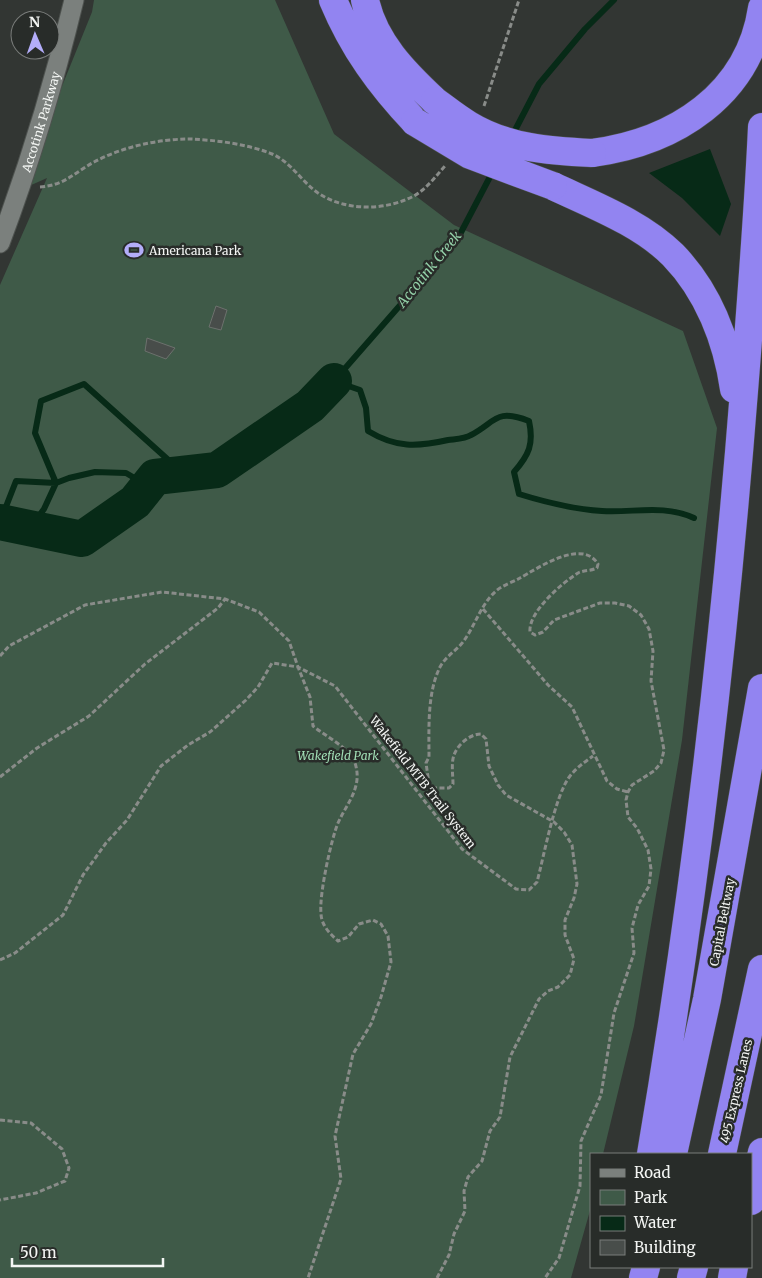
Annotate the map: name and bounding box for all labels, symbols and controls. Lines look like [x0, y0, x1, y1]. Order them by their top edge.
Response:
north arrow [10, 10, 60, 60]
text: N [29, 13, 40, 31]
street label: Accotink Parkway [18, 70, 63, 175]
water label: Accotink Creek [392, 227, 465, 312]
sports icon: Americana Park [123, 239, 145, 261]
place label: Americana Park [148, 243, 242, 258]
street label: Wakefield MTB Trail System [366, 712, 479, 851]
park label: Wakefield Park [297, 748, 379, 763]
street label: Capital Beltway [706, 877, 738, 967]
street label: 495 Express Lanes [717, 1037, 755, 1144]
legend [590, 1153, 752, 1268]
text: Road [634, 1163, 670, 1182]
text: Park [634, 1188, 668, 1207]
text: Water [633, 1213, 677, 1232]
scale bar [12, 1236, 164, 1268]
text: Building [634, 1238, 696, 1257]
text: 50 m [20, 1243, 57, 1262]

